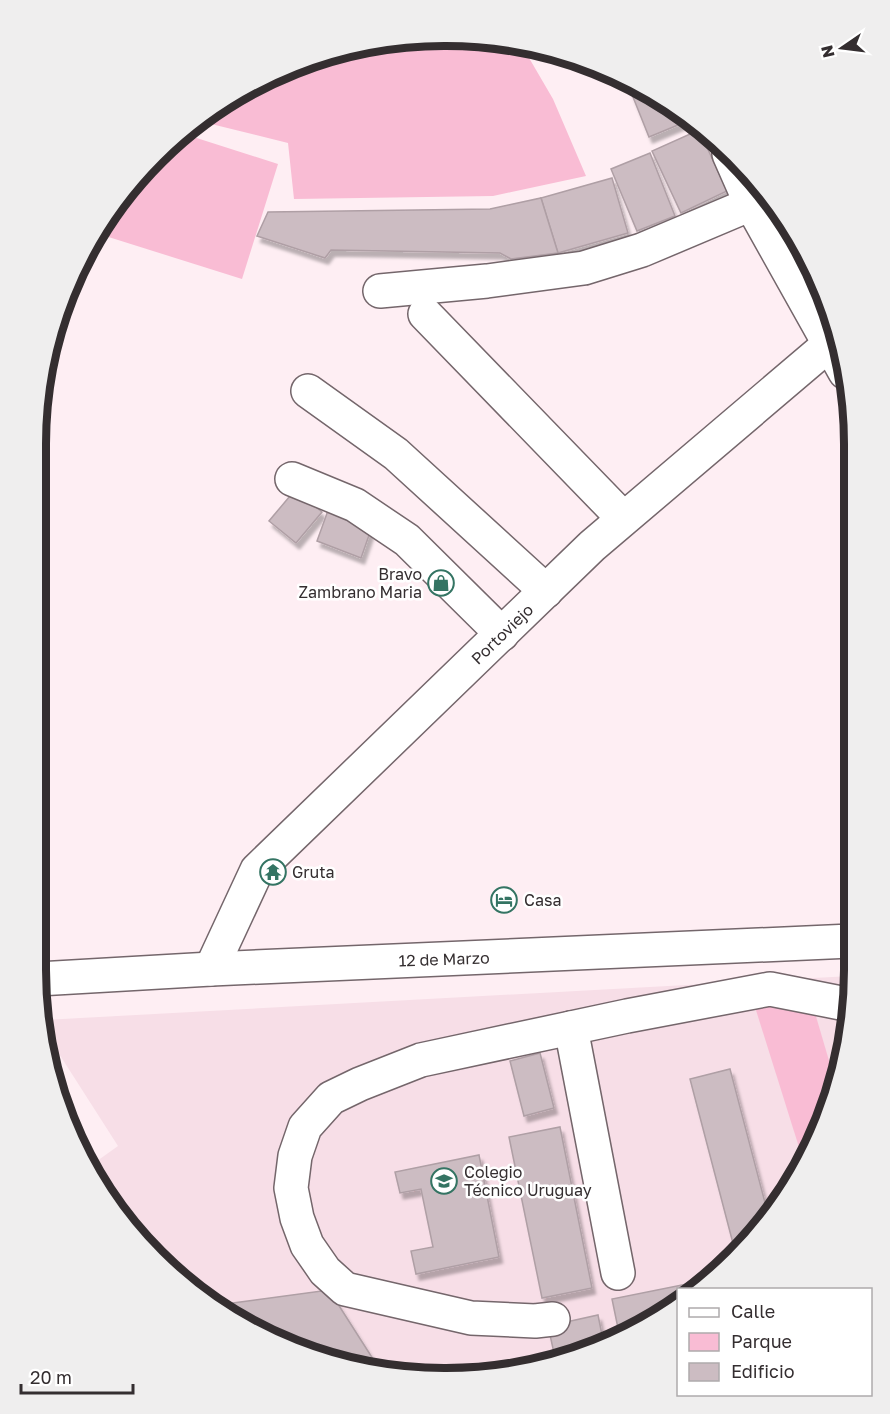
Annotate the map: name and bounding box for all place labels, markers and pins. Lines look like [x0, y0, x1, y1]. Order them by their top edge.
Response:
place label: Bravo Zambrano Maria [298, 564, 422, 602]
shop icon: Bravo Zambrano Maria [426, 568, 456, 598]
temple icon: Gruta [258, 857, 288, 887]
place label: Gruta [292, 862, 335, 882]
hotel icon: Casa [489, 885, 519, 915]
place label: Casa [524, 890, 561, 910]
place label: Colegio Técnico Uruguay [464, 1162, 592, 1200]
school or university icon: Colegio Técnico Uruguay [429, 1166, 459, 1196]

